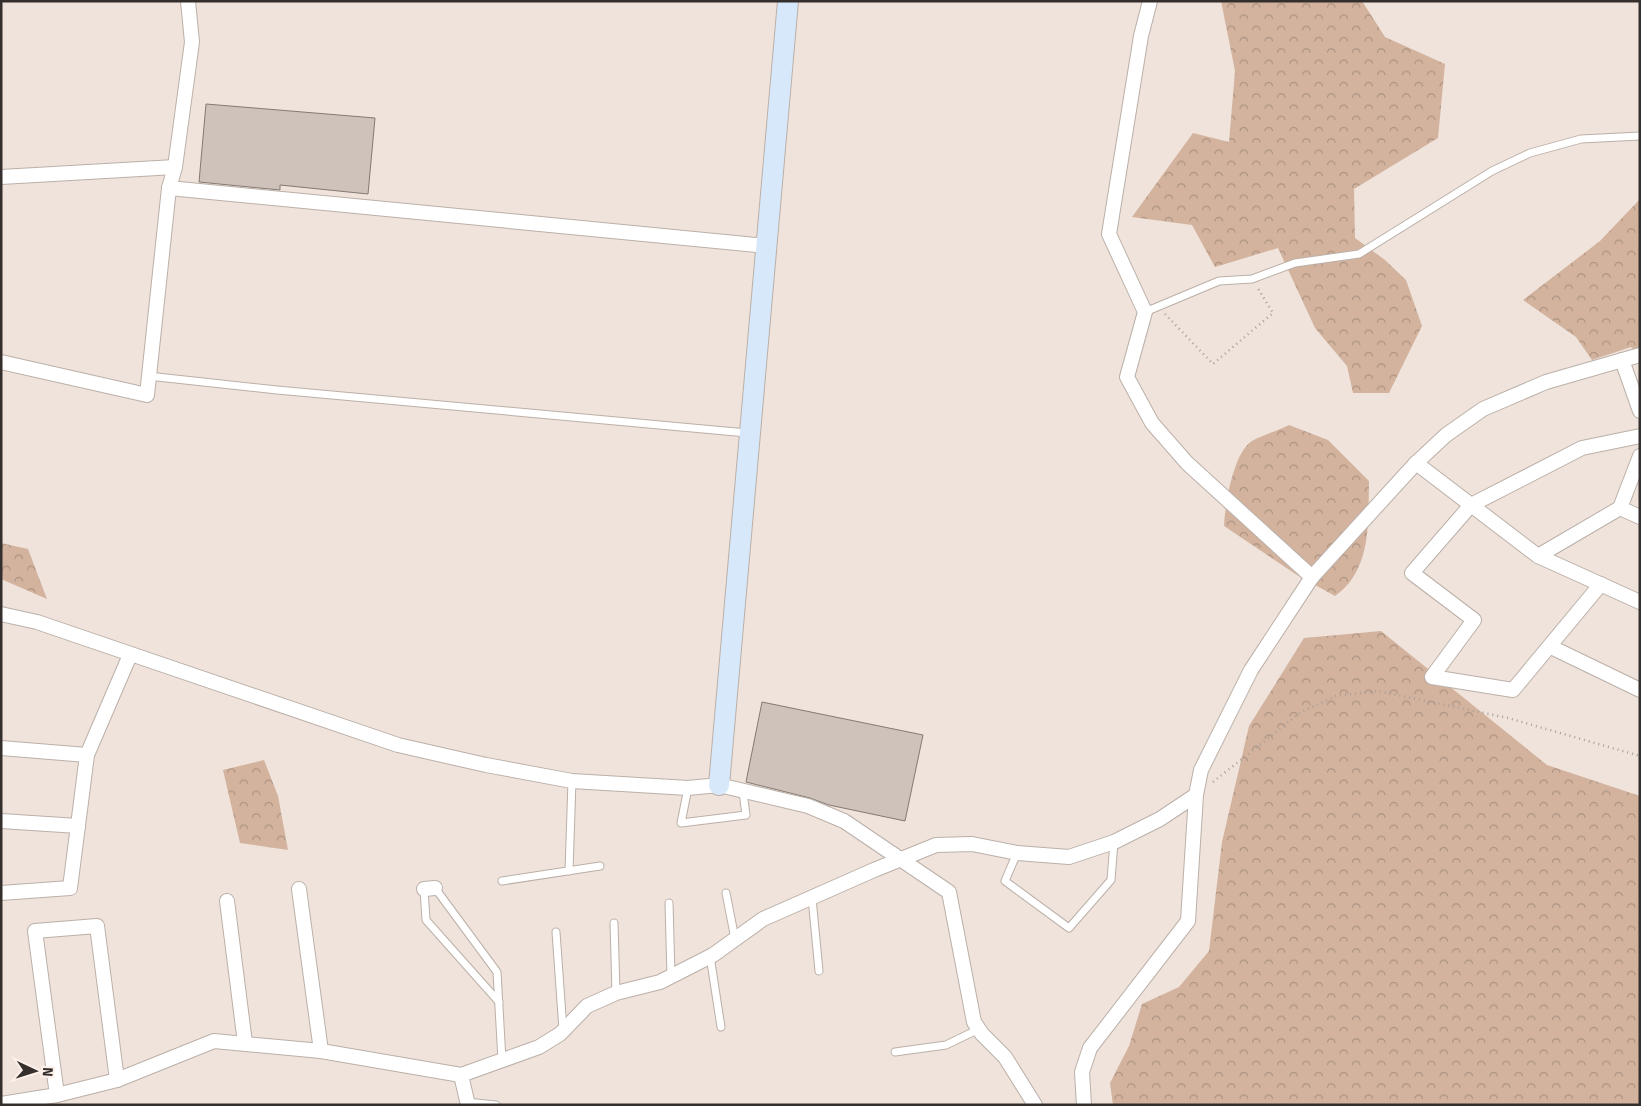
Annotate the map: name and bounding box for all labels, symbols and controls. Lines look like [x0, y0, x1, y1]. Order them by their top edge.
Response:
north arrow [10, 1046, 60, 1096]
text: N [39, 1067, 56, 1077]

